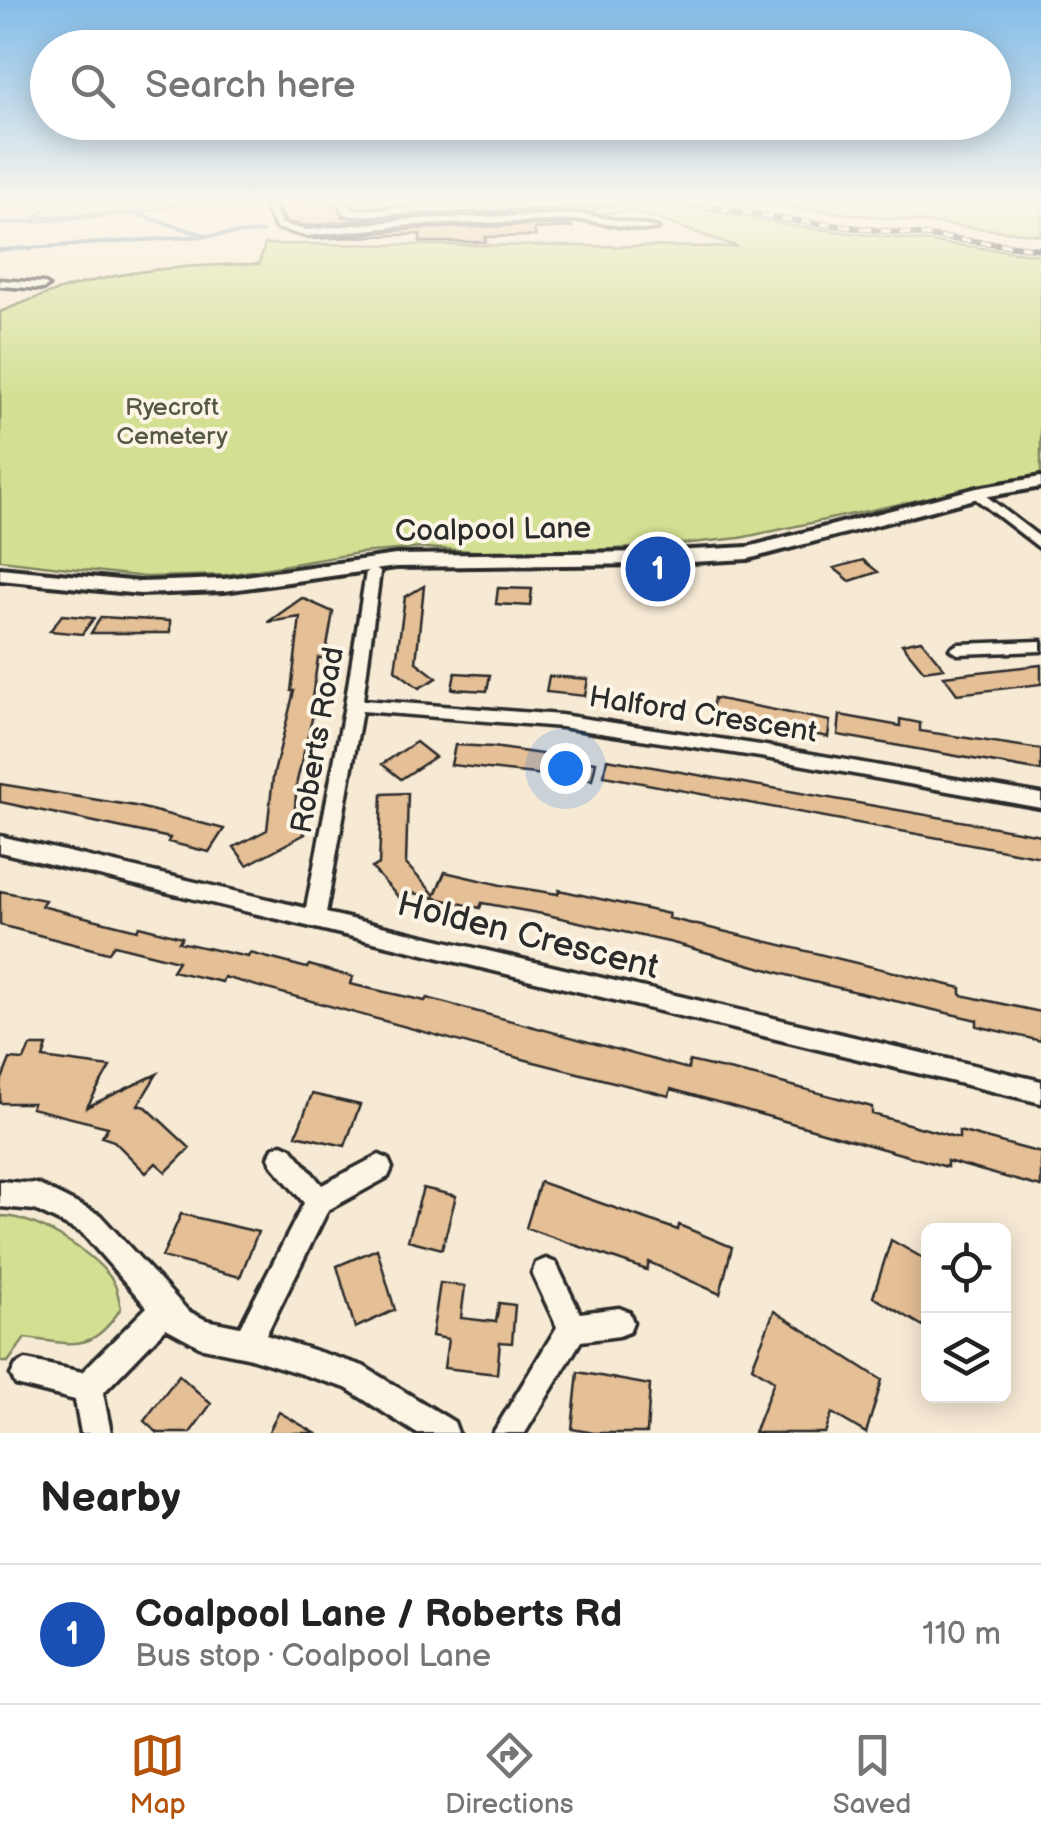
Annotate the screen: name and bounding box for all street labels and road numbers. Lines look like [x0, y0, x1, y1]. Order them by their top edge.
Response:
street label: Coalpool Lane [395, 510, 591, 550]
street label: Roberts Road [284, 644, 352, 836]
street label: Halford Crescent [586, 679, 820, 751]
street label: Holden Crescent [393, 883, 663, 989]

